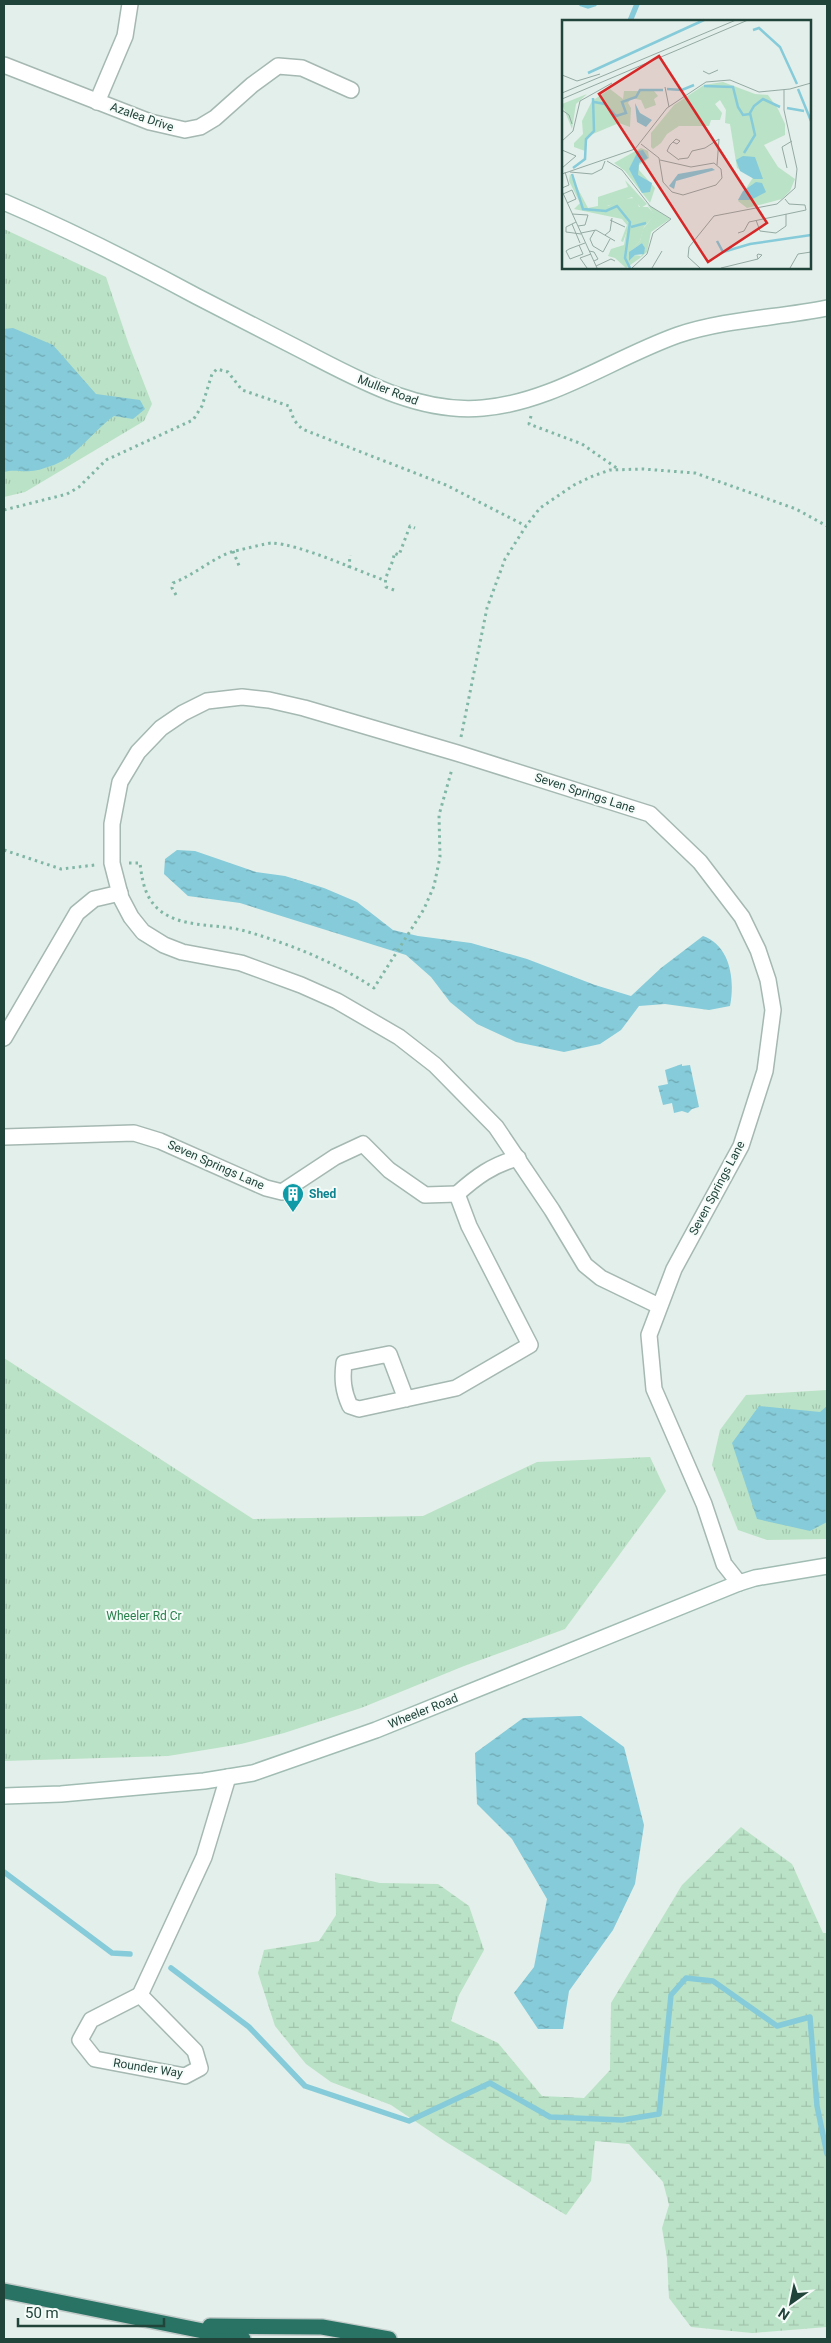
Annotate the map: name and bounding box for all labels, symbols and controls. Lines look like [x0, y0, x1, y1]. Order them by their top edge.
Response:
inset map [562, 20, 811, 269]
street label: Azalea Drive [108, 100, 176, 134]
street label: Muller Road [356, 372, 420, 408]
street label: Seven Springs Lane [533, 770, 637, 816]
street label: Seven Springs Lane [165, 1137, 267, 1193]
street label: Seven Springs Lane [686, 1139, 748, 1237]
building icon: Shed [281, 1182, 305, 1213]
place label: Shed [309, 1187, 337, 1201]
park label: Wheeler Rd Cr [106, 1609, 182, 1623]
street label: Wheeler Road [386, 1691, 460, 1731]
street label: Rounder Way [112, 2056, 184, 2080]
north arrow [766, 2278, 816, 2328]
scale bar [18, 2296, 164, 2328]
text: 50 m [25, 2304, 59, 2322]
text: N [775, 2304, 792, 2323]

